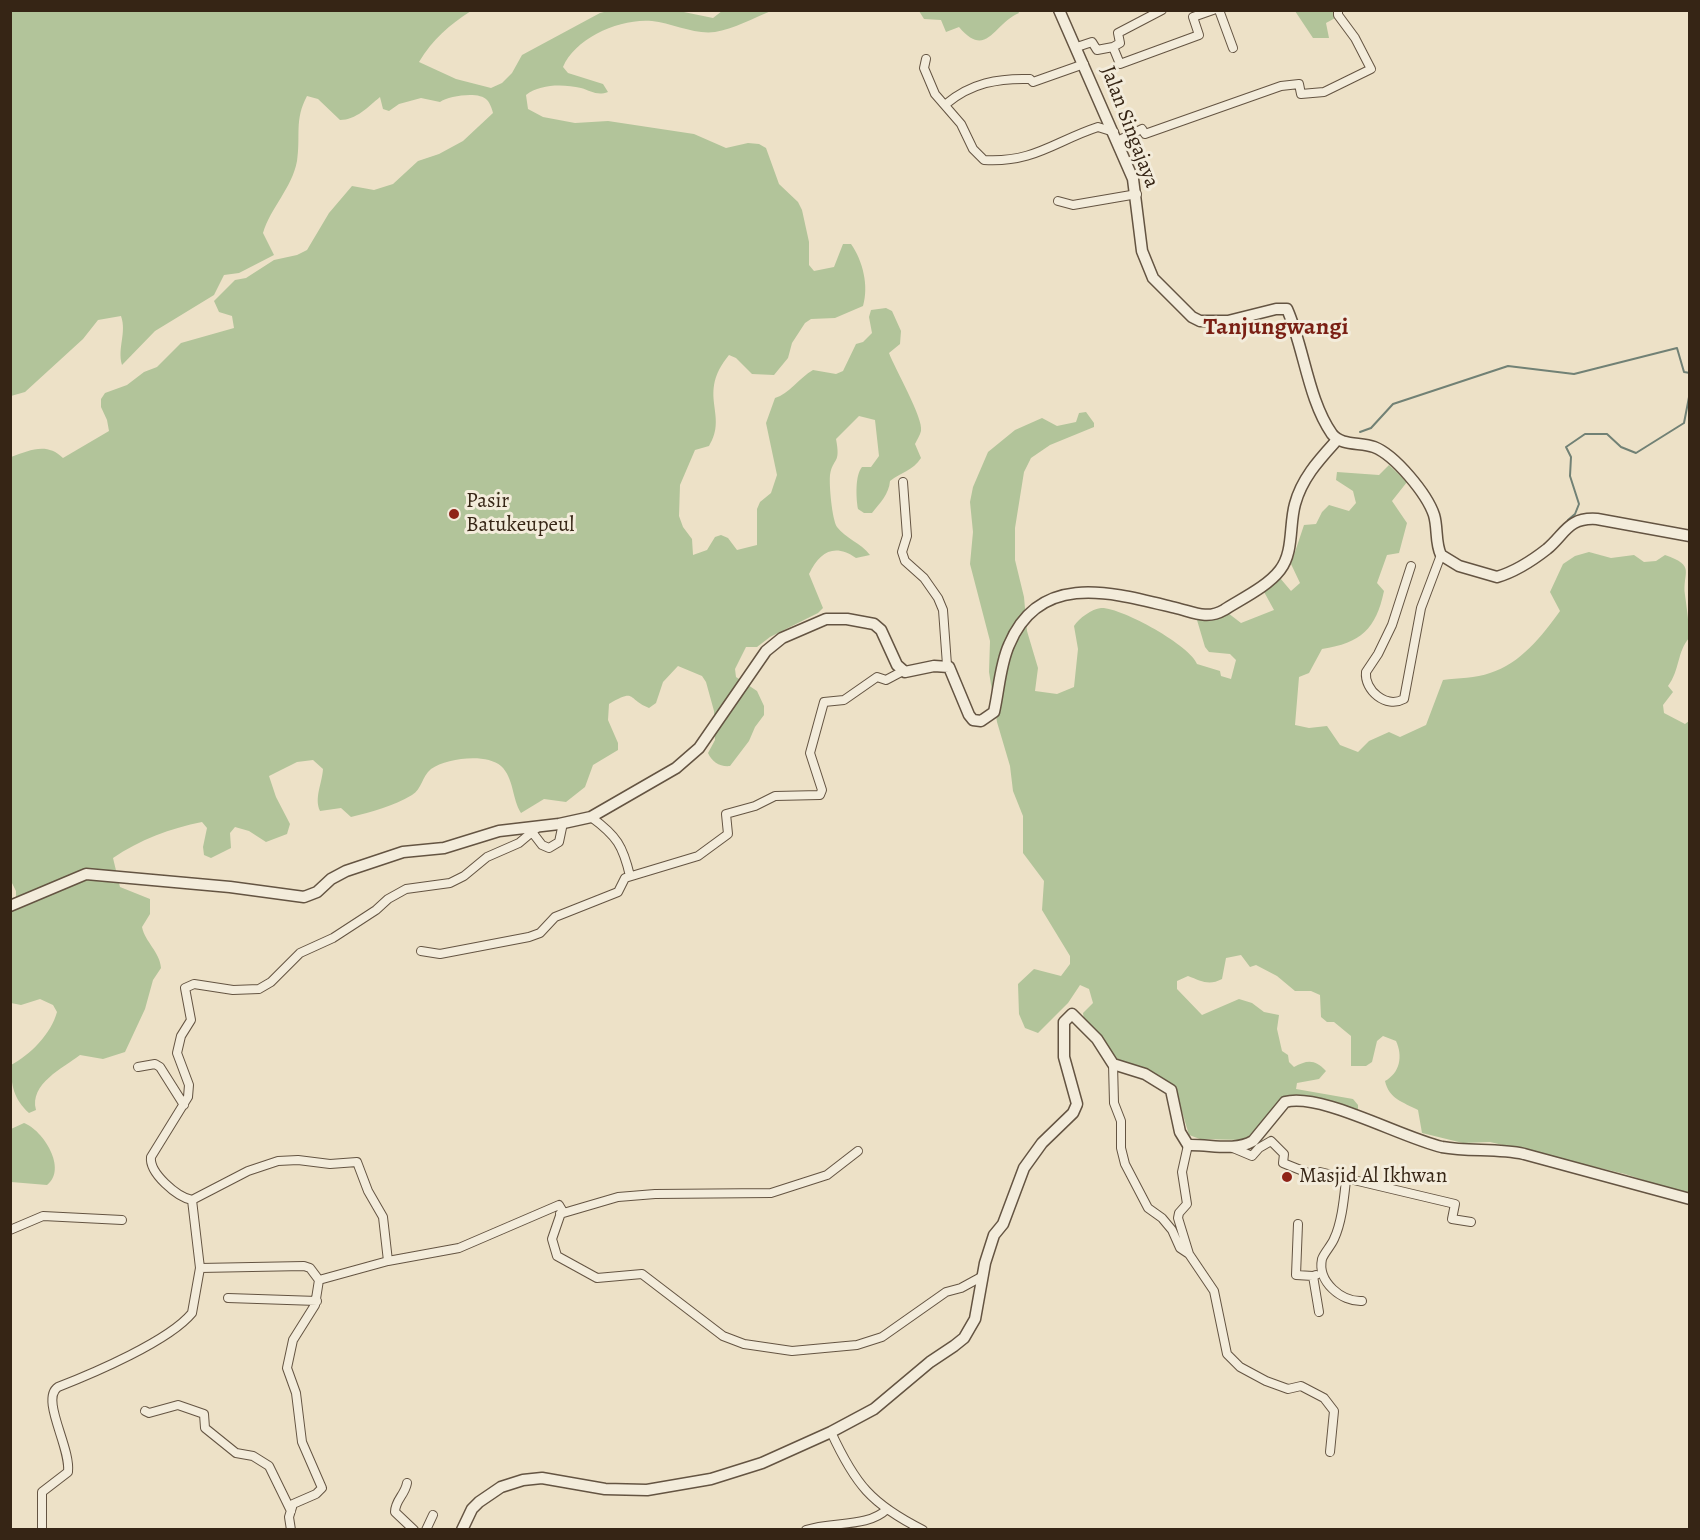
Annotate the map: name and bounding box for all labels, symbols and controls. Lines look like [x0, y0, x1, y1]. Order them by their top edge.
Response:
street label: Jalan Singajaya [1094, 63, 1164, 191]
district label: Tanjungwangi [1204, 314, 1348, 342]
place label: Pasir Batukeupeul [466, 489, 574, 539]
marker: Pasir Batukeupeul [447, 507, 461, 521]
place label: Masjid Al Ikhwan [1299, 1164, 1447, 1190]
marker: Masjid Al Ikhwan [1280, 1170, 1294, 1184]

